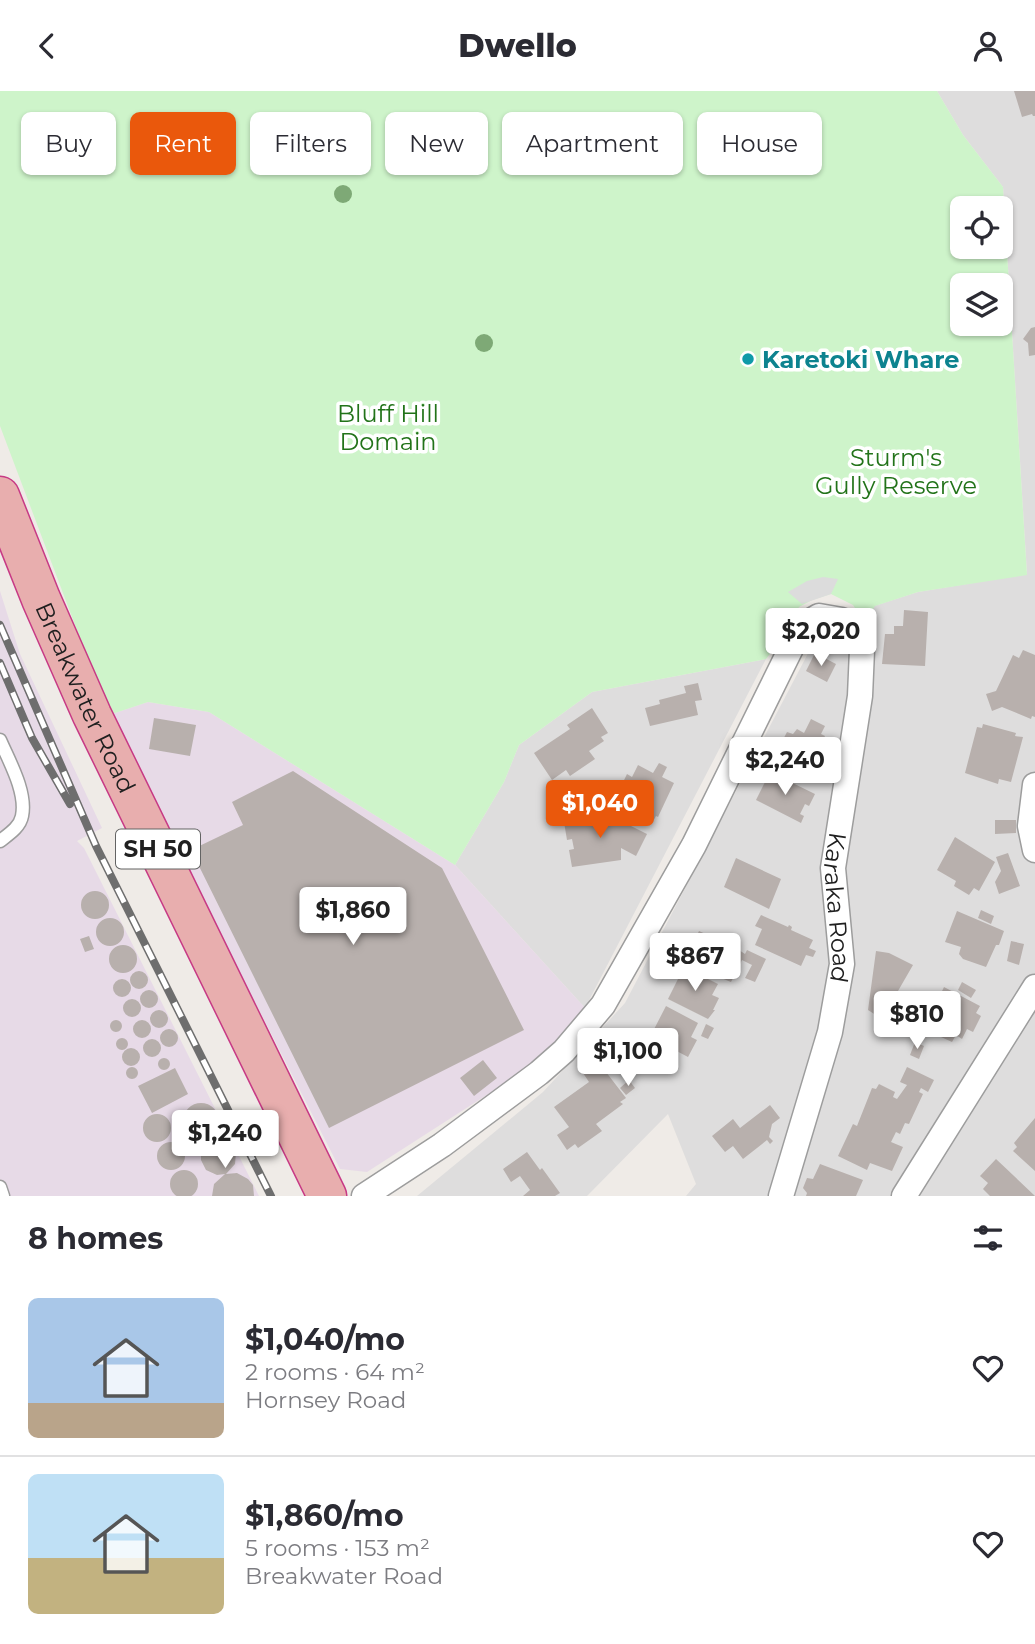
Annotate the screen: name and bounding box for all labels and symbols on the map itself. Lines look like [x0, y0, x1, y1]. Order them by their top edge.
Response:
place label: Karetoki Whare [762, 345, 960, 374]
marker: Karetoki Whare [740, 351, 756, 367]
park label: Bluff Hill Domain [337, 399, 439, 456]
park label: Sturm's Gully Reserve [815, 443, 977, 500]
street label: Breakwater Road [30, 598, 142, 798]
pin: $2,020 [764, 609, 878, 668]
pin: $2,240 [728, 737, 842, 797]
pin: $1,040 [543, 781, 657, 840]
road number: SH 50 [116, 829, 200, 869]
street label: Karaka Road [818, 830, 857, 985]
pin: $1,860 [296, 887, 410, 947]
pin: $867 [654, 933, 736, 993]
pin: $810 [876, 991, 958, 1051]
pin: $1,100 [571, 1028, 685, 1088]
pin: $1,240 [168, 1111, 282, 1170]

